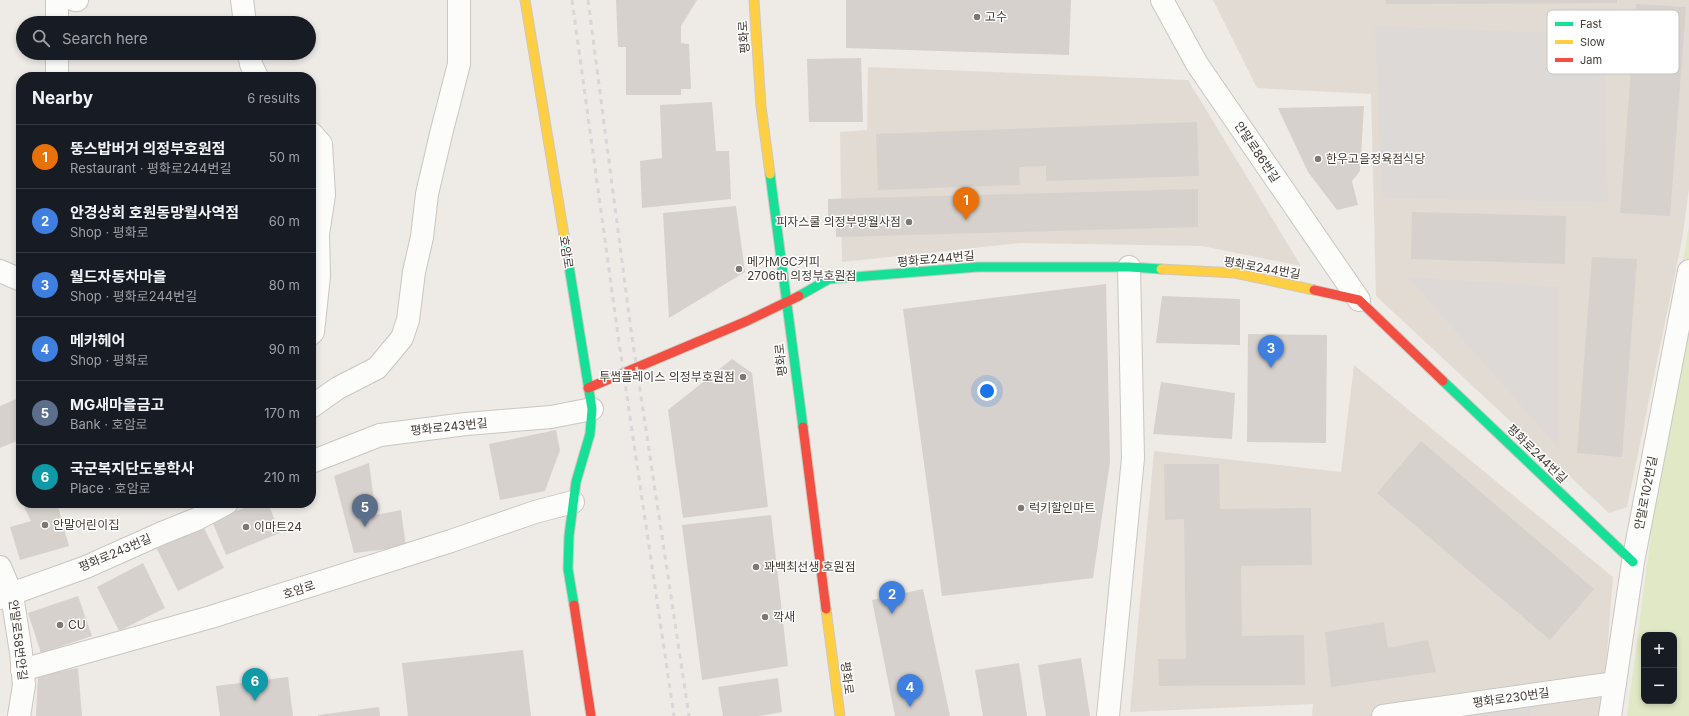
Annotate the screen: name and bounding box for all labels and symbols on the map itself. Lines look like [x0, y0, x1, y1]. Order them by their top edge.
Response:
place label: 고수 [985, 9, 1007, 24]
legend [1547, 10, 1679, 74]
marker: 고수 [972, 12, 982, 22]
text: Fast [1580, 17, 1602, 31]
street label: 평화로 [735, 20, 752, 54]
text: Slow [1580, 35, 1605, 49]
text: Jam [1580, 53, 1602, 67]
street label: 안말로86번길 [1232, 118, 1283, 185]
place label: 한우고을정육점식당 [1326, 151, 1425, 166]
marker: 한우고을정육점식당 [1313, 154, 1323, 164]
pin: 1 [953, 187, 979, 220]
place label: 피자스쿨 의정부망월사점 [776, 214, 901, 229]
marker: 피자스쿨 의정부망월사점 [904, 217, 914, 227]
street label: 호암로 [556, 234, 576, 269]
street label: 평화로244번길 [897, 248, 975, 269]
street label: 평화로244번길 [1222, 253, 1302, 282]
place label: 메가MGC커피 2706th 의정부호원점 [747, 254, 857, 283]
marker: 메가MGC커피 2706th 의정부호원점 [734, 264, 744, 274]
pin: 3 [1258, 335, 1284, 368]
street label: 평화로 [771, 343, 790, 377]
place label: 투썸플레이스 의정부호원점 [599, 369, 735, 384]
marker: 투썸플레이스 의정부호원점 [738, 372, 748, 382]
your location [977, 381, 997, 401]
street label: 평화로243번길 [410, 415, 488, 438]
street label: 평화로244번길 [1504, 421, 1571, 486]
street label: 안말로102번길 [1631, 455, 1660, 531]
pin: 5 [352, 494, 378, 527]
place label: 럭키할인마트 [1029, 500, 1095, 515]
marker: 럭키할인마트 [1016, 503, 1026, 513]
place label: 안말어린이집 [53, 517, 119, 532]
place label: 이마트24 [254, 519, 302, 534]
marker: 안말어린이집 [40, 520, 50, 530]
marker: 이마트24 [241, 522, 251, 532]
street label: 평화로243번길 [76, 530, 153, 575]
place label: 꽈백최선생 호원점 [764, 559, 856, 574]
marker: 꽈백최선생 호원점 [751, 562, 761, 572]
street label: 호암로 [281, 577, 317, 602]
pin: 2 [879, 581, 905, 614]
street label: 안말로58번안길 [6, 599, 31, 681]
place label: 깍새 [773, 609, 795, 624]
marker: 깍새 [760, 612, 770, 622]
place label: CU [68, 617, 86, 632]
marker: CU [55, 620, 65, 630]
street label: 평화로 [838, 661, 857, 695]
pin: 6 [242, 668, 268, 701]
pin: 4 [897, 674, 923, 707]
street label: 평화로230번길 [1472, 685, 1550, 710]

